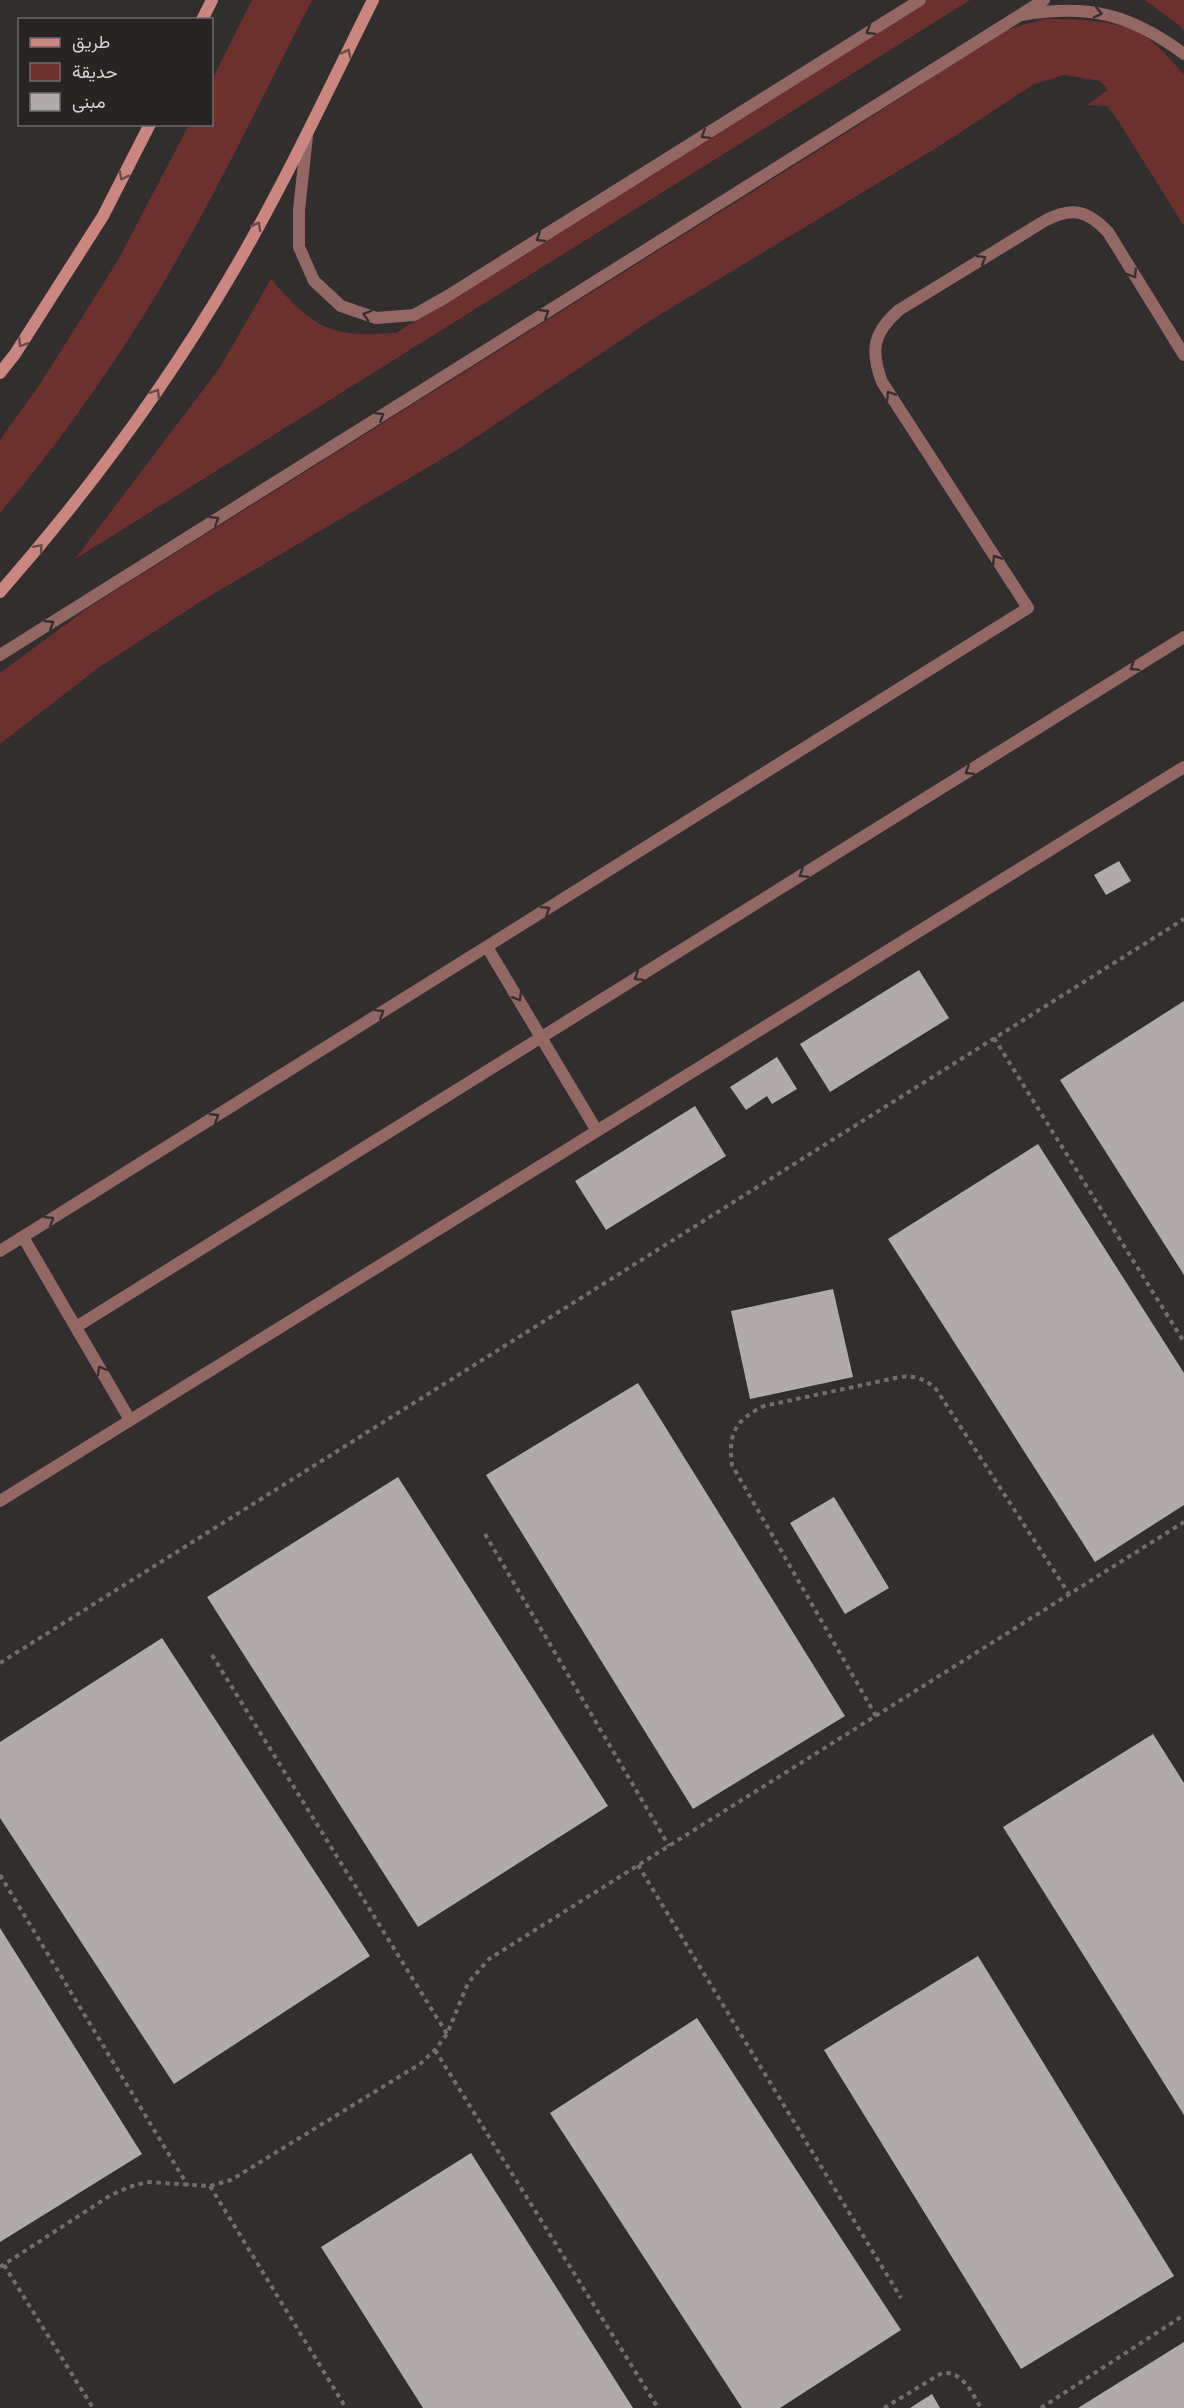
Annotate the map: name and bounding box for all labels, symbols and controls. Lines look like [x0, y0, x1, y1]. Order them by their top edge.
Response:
one-way arrow [1093, 6, 1103, 19]
legend [18, 18, 213, 126]
one-way arrow [866, 24, 877, 35]
text: طريق [72, 29, 110, 53]
one-way arrow [339, 48, 351, 59]
text: حديقة [72, 59, 118, 83]
text: مبنى [72, 89, 106, 113]
one-way arrow [701, 127, 711, 139]
one-way arrow [119, 170, 131, 181]
one-way arrow [250, 222, 261, 232]
one-way arrow [536, 231, 546, 243]
one-way arrow [976, 255, 986, 266]
one-way arrow [1126, 268, 1138, 278]
one-way arrow [539, 308, 549, 320]
one-way arrow [362, 309, 373, 322]
one-way arrow [17, 337, 29, 347]
one-way arrow [149, 389, 161, 399]
one-way arrow [886, 391, 898, 401]
one-way arrow [374, 412, 384, 424]
one-way arrow [208, 516, 219, 527]
one-way arrow [32, 544, 43, 555]
one-way arrow [991, 555, 1003, 565]
one-way arrow [43, 620, 54, 631]
one-way arrow [1130, 660, 1140, 672]
one-way arrow [965, 763, 975, 775]
one-way arrow [799, 866, 809, 878]
one-way arrow [540, 906, 550, 918]
one-way arrow [634, 969, 644, 981]
one-way arrow [510, 991, 522, 1001]
one-way arrow [374, 1009, 384, 1021]
one-way arrow [209, 1112, 219, 1124]
one-way arrow [44, 1216, 54, 1228]
one-way arrow [97, 1366, 108, 1376]

